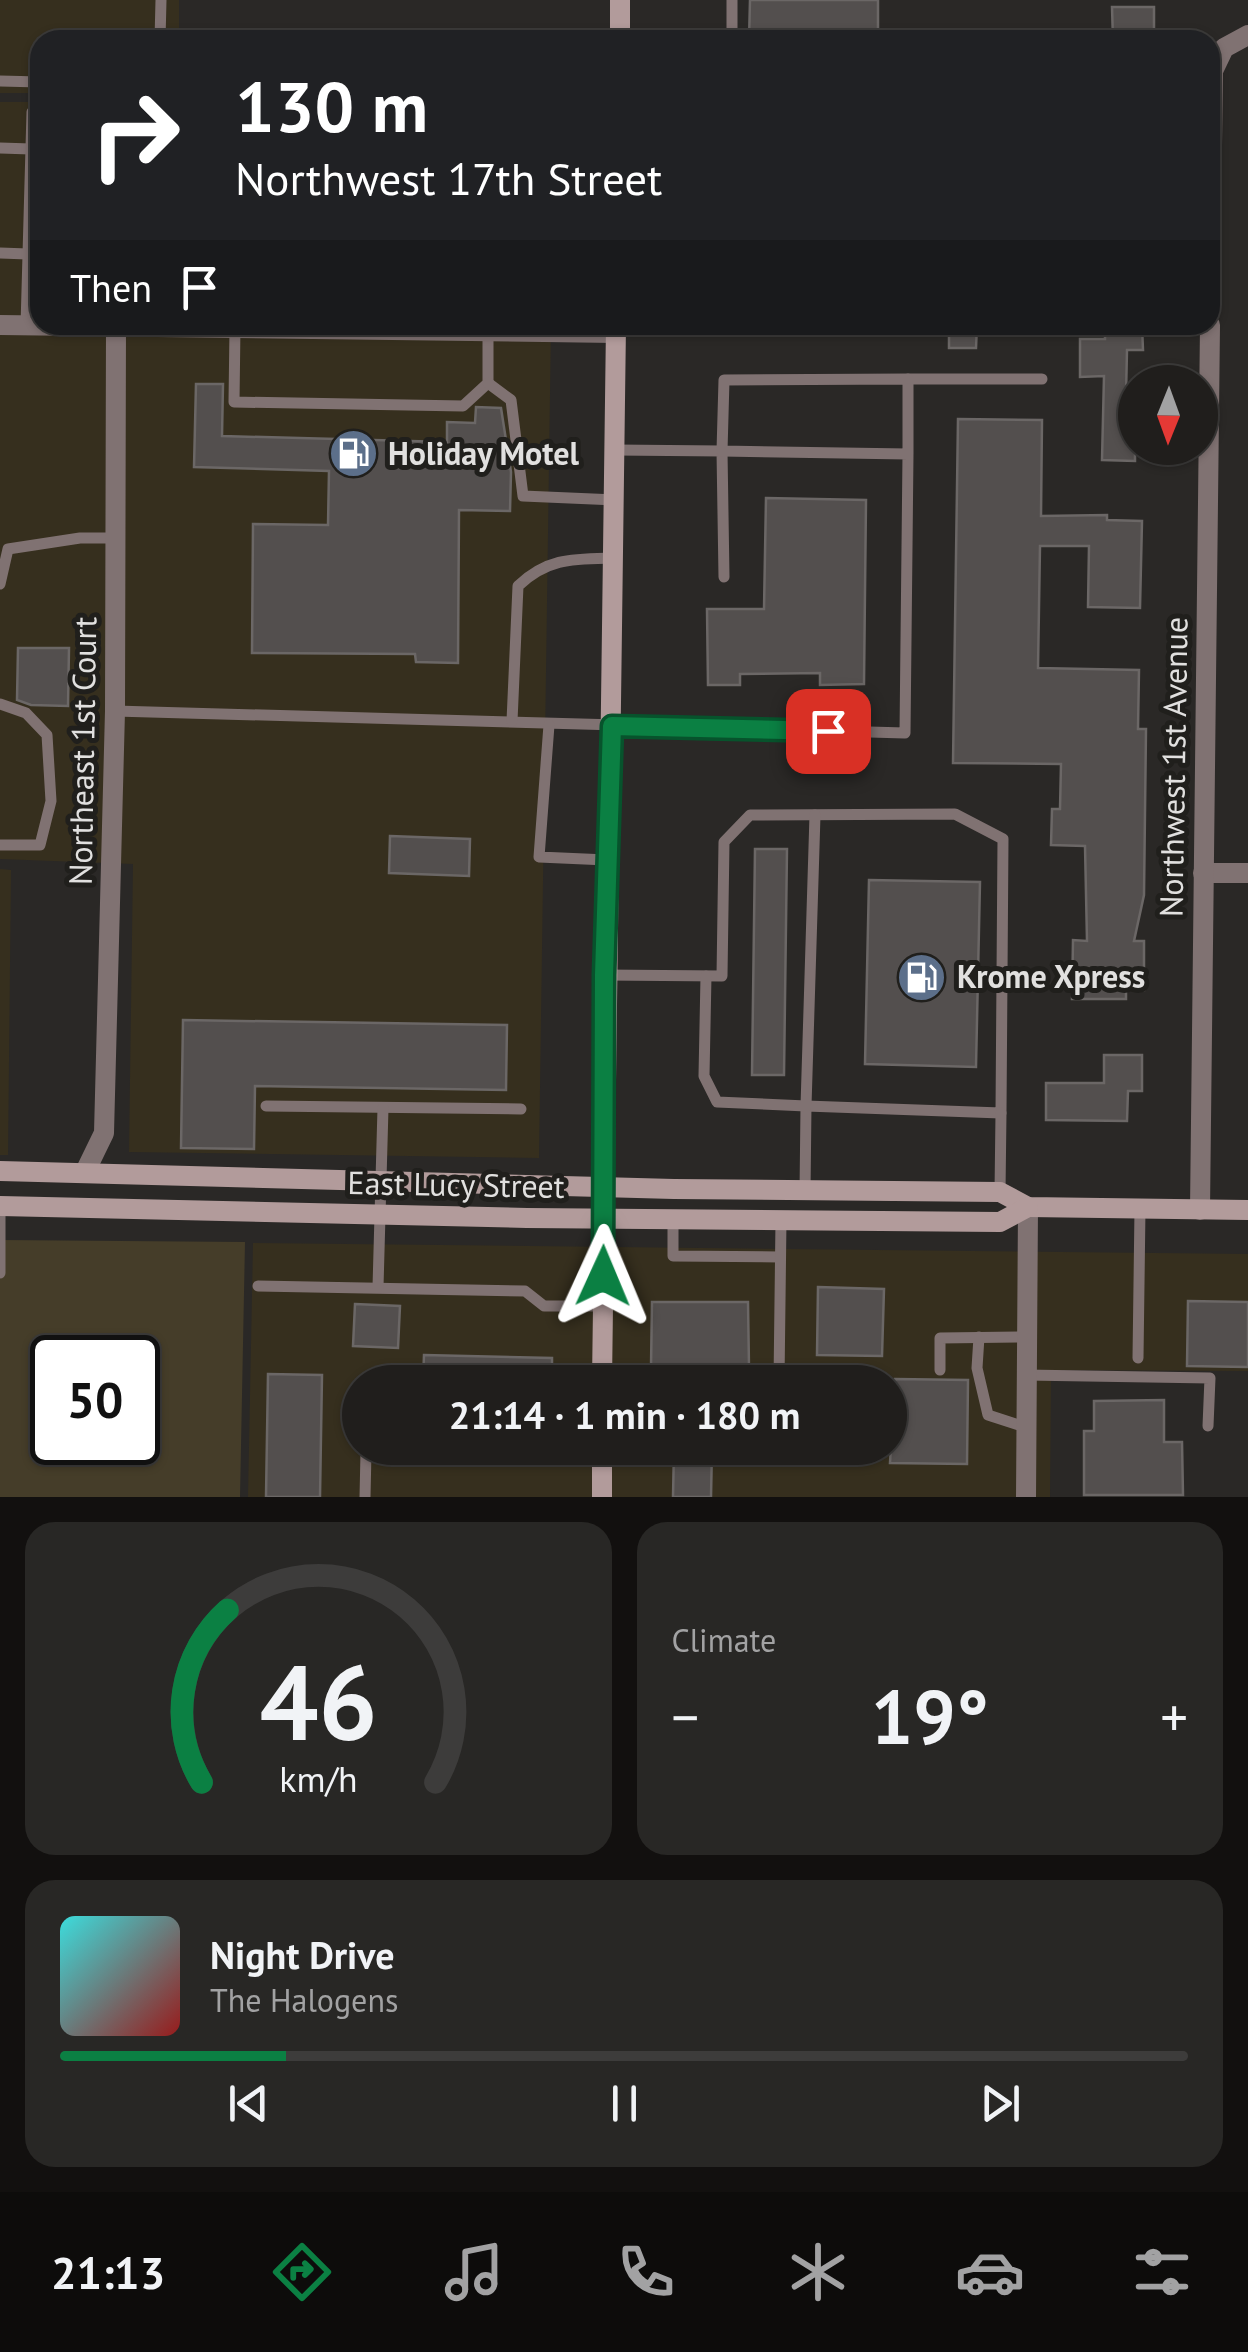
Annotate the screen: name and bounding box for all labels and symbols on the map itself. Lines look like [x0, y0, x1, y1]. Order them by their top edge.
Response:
north arrow [1118, 365, 1218, 465]
fuel station icon: Holiday Motel [327, 428, 379, 480]
place label: Holiday Motel [388, 432, 579, 474]
street label: Northeast 1st Court [59, 616, 105, 886]
street label: Northwest 1st Avenue [1149, 616, 1197, 918]
pin [786, 689, 871, 774]
fuel station icon: Krome Xpress [896, 951, 948, 1003]
place label: Krome Xpress [957, 955, 1145, 997]
street label: East Lucy Street [347, 1161, 565, 1207]
position arrow [551, 1224, 655, 1328]
speed limit sign: 50 [30, 1335, 160, 1465]

